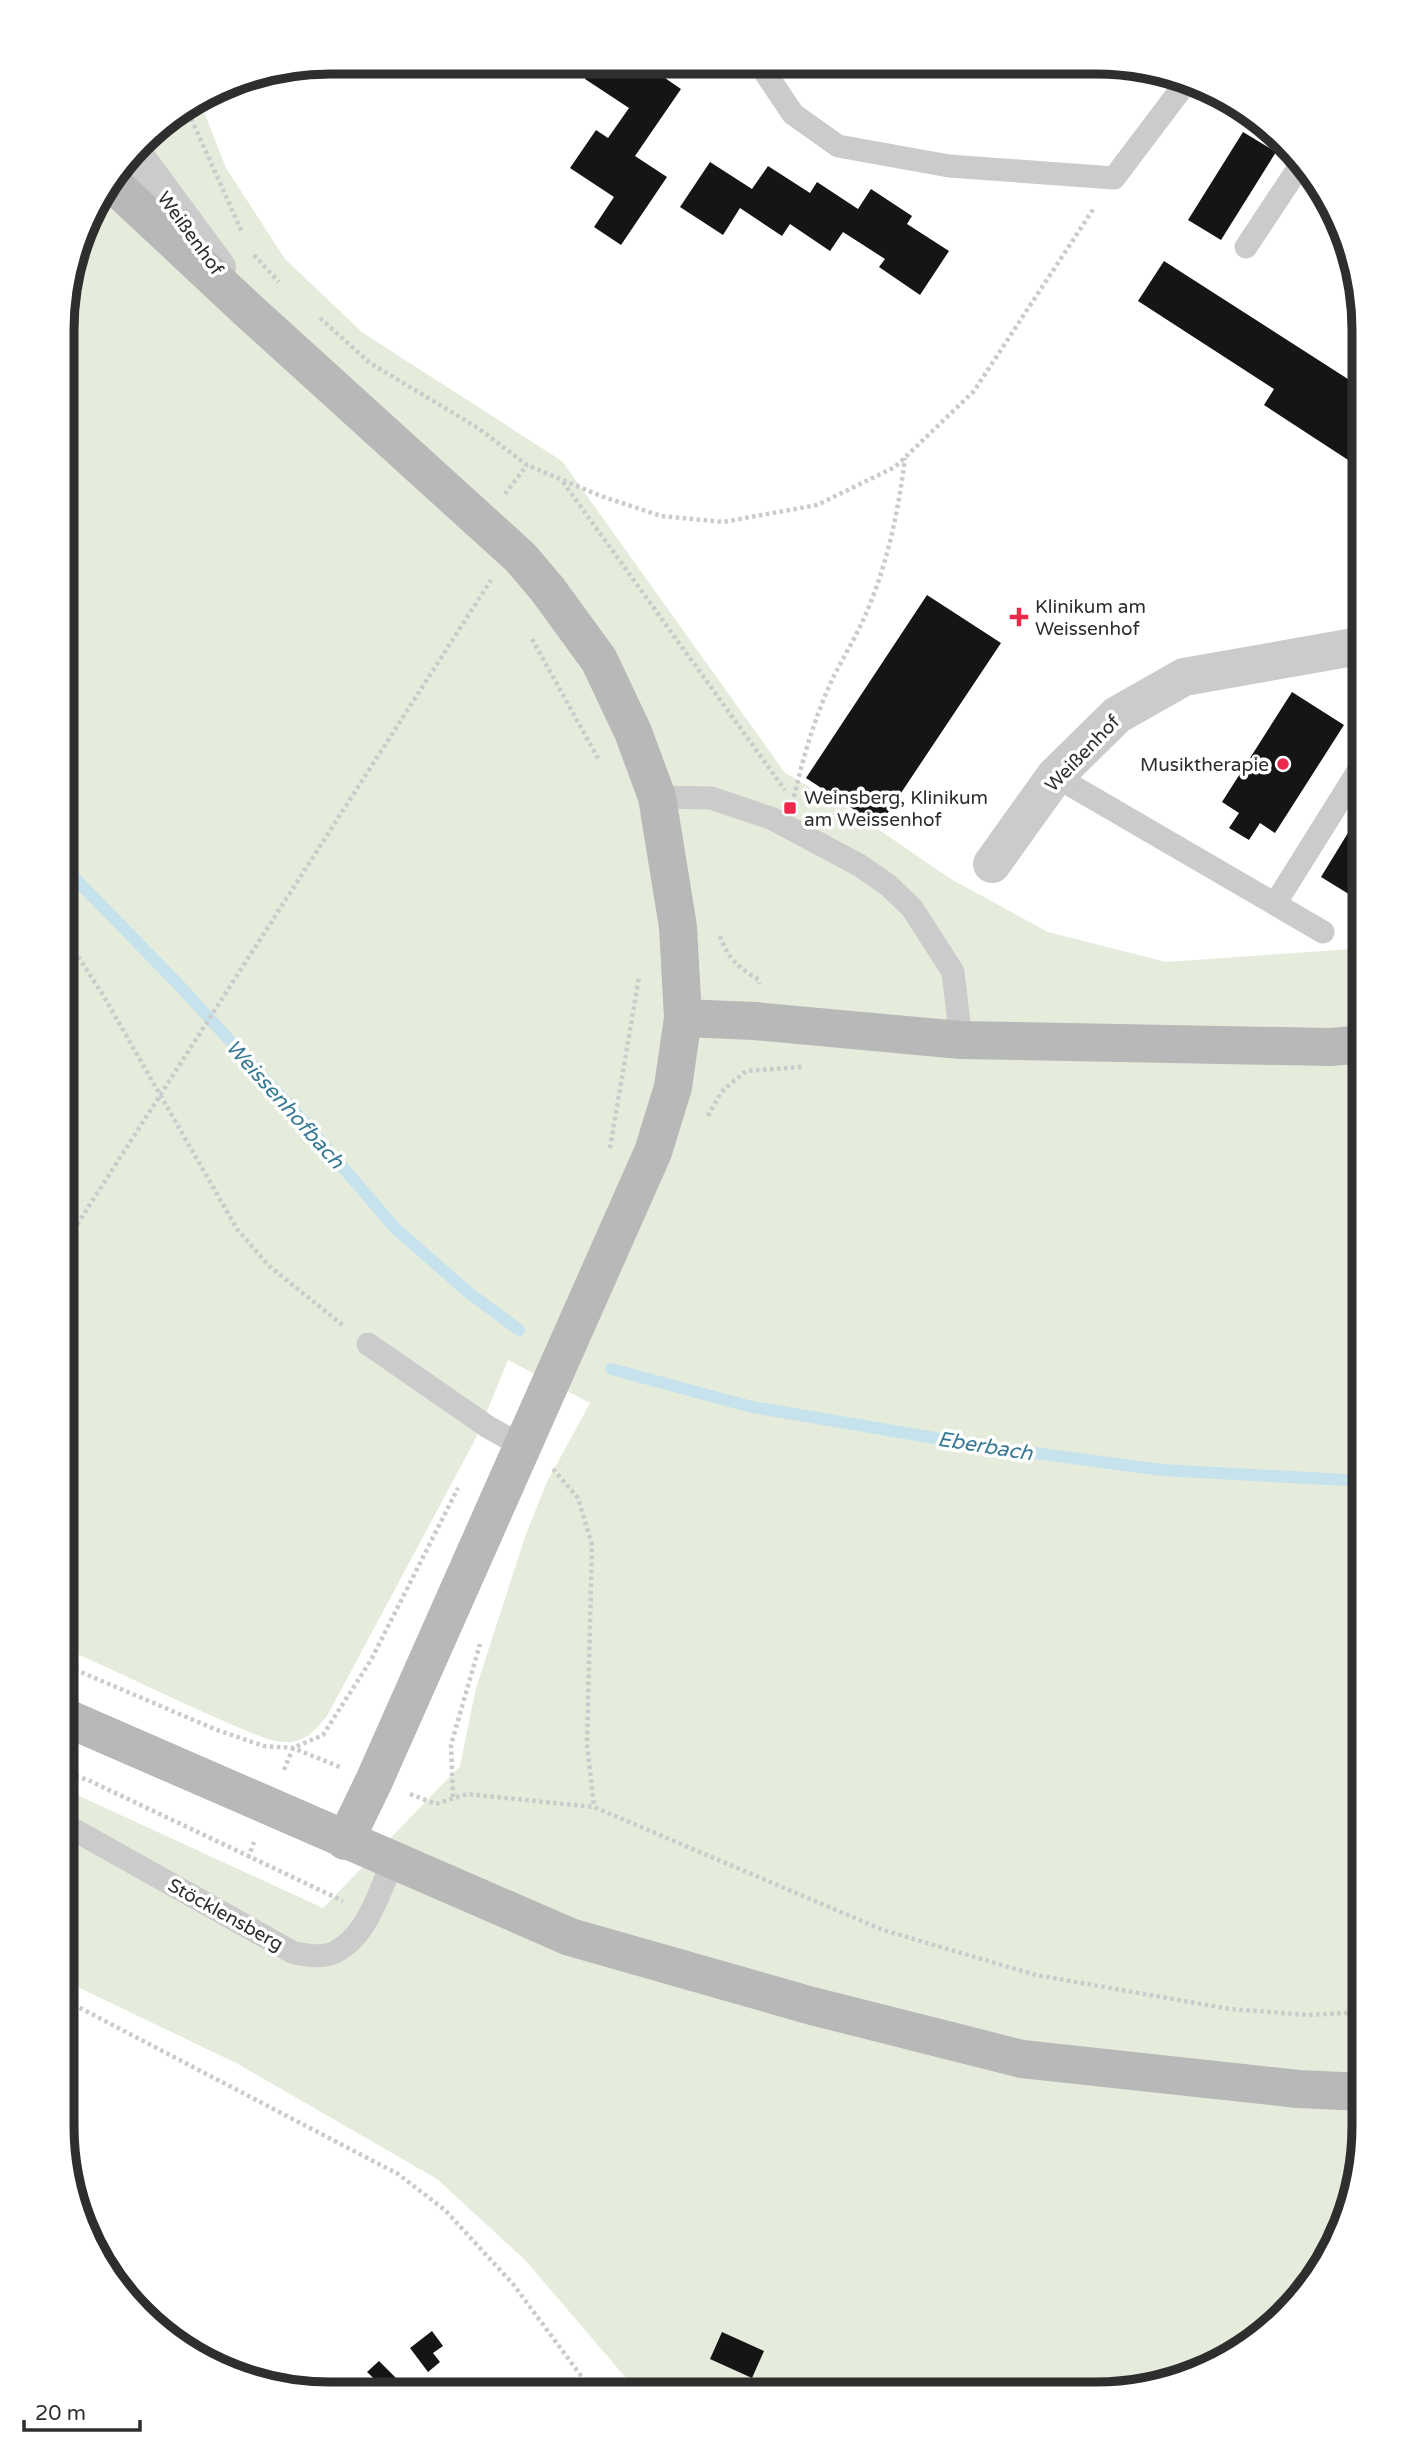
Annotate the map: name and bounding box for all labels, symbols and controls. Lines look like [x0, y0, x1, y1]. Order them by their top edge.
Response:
street label: Weißenhof [152, 187, 228, 280]
place label: Klinikum am Weissenhof [1035, 596, 1146, 640]
marker: Klinikum am Weissenhof [1009, 607, 1029, 627]
street label: Weißenhof [1041, 710, 1125, 797]
place label: Musiktherapie [1140, 754, 1269, 776]
marker: Musiktherapie [1275, 756, 1291, 772]
place label: Weinsberg, Klinikum am Weissenhof [804, 787, 988, 831]
marker: Weinsberg, Klinikum am Weissenhof [782, 800, 798, 816]
water label: Weissenhofbach [220, 1035, 350, 1175]
water label: Eberbach [936, 1427, 1035, 1467]
street label: Stöcklensberg [164, 1874, 287, 1956]
scale bar [24, 2388, 140, 2432]
text: 20 m [35, 2401, 86, 2426]

